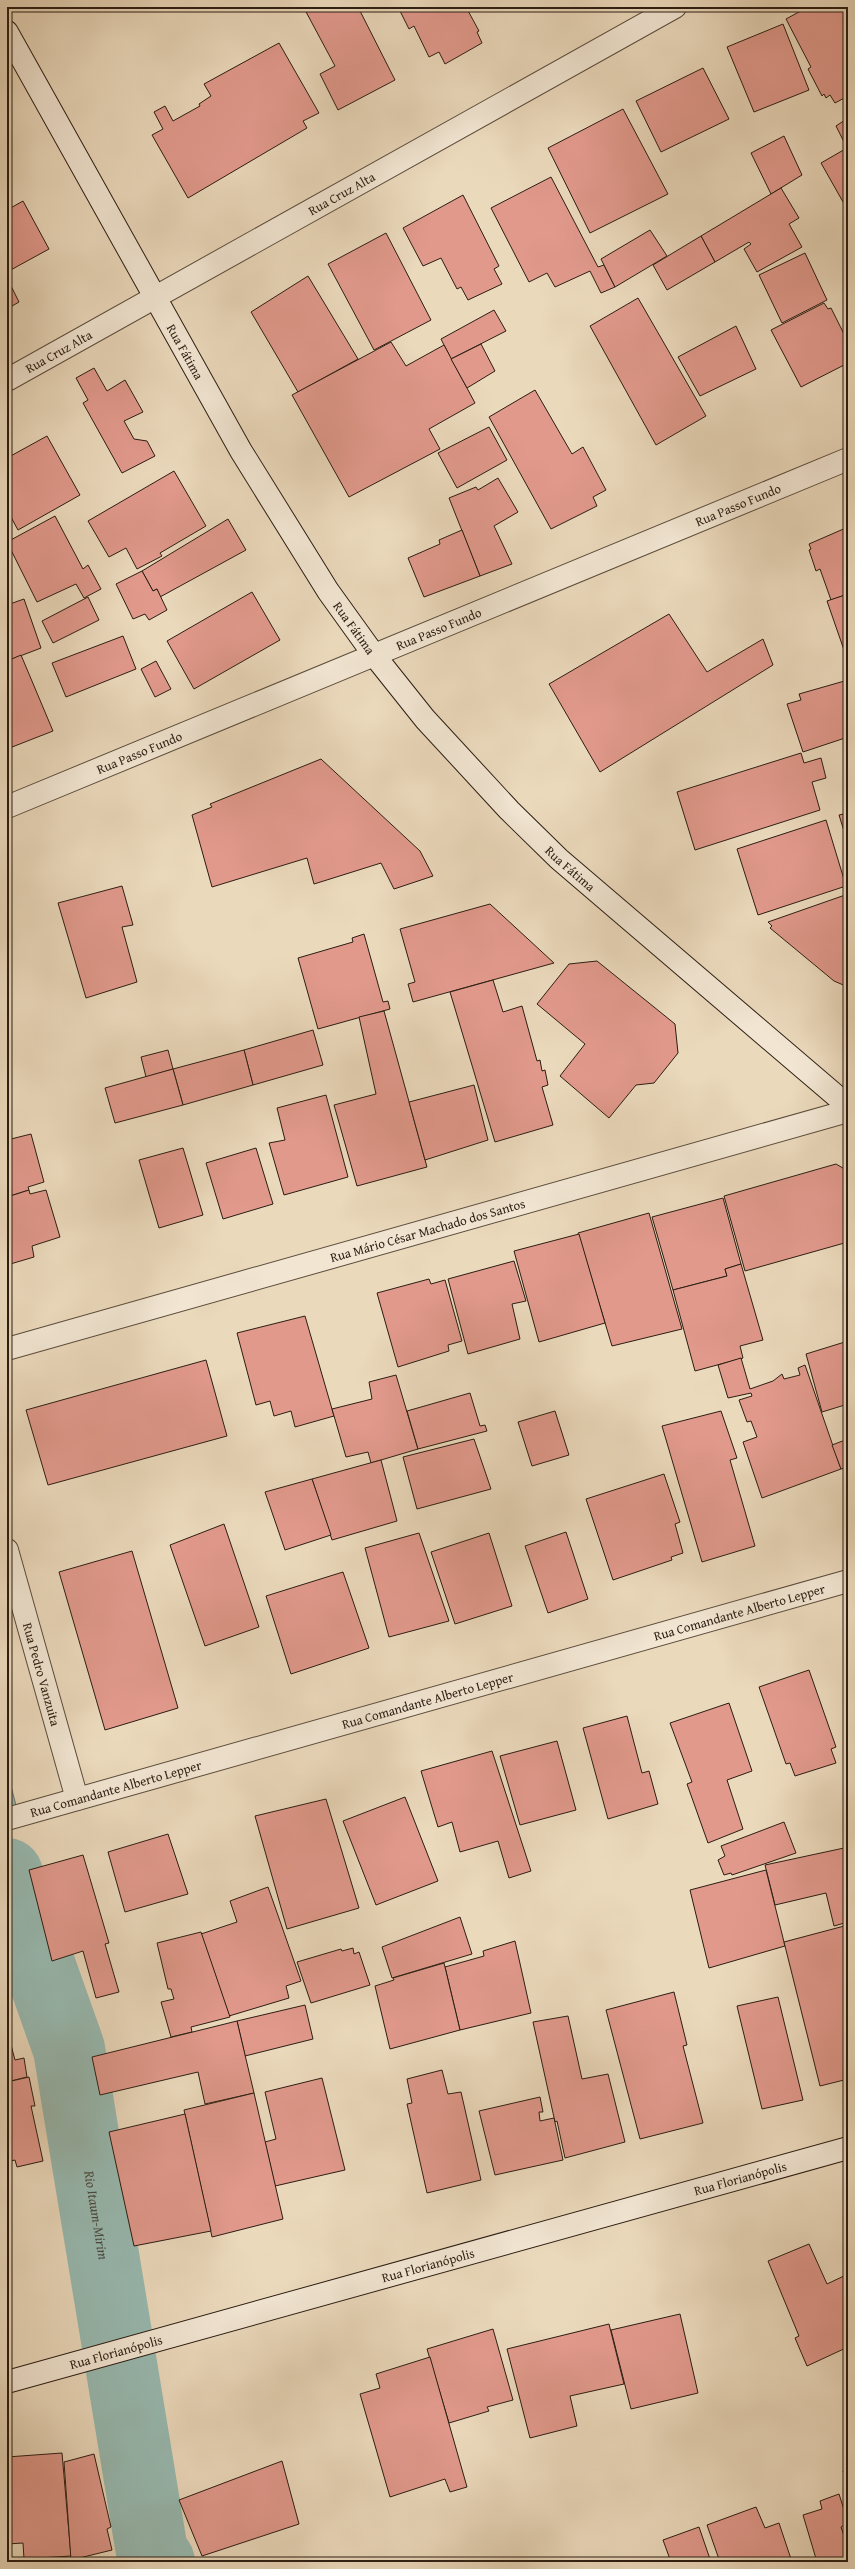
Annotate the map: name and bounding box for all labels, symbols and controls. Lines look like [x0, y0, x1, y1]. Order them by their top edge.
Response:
street label: Rua Cruz Alta [305, 167, 379, 220]
street label: Rua Fátima [162, 320, 209, 384]
street label: Rua Cruz Alta [22, 325, 96, 378]
street label: Rua Passo Fundo [692, 479, 784, 531]
street label: Rua Fátima [328, 598, 380, 659]
street label: Rua Passo Fundo [393, 603, 485, 655]
street label: Rua Passo Fundo [94, 726, 185, 779]
street label: Rua Fátima [541, 842, 600, 897]
street label: Rua Mário César Machado dos Santos [328, 1194, 527, 1267]
street label: Rua Comandante Alberto Lepper [652, 1579, 828, 1646]
street label: Rua Pedro Vanzuita [18, 1620, 65, 1729]
street label: Rua Comandante Alberto Lepper [340, 1667, 516, 1734]
street label: Rua Comandante Alberto Lepper [28, 1755, 204, 1822]
street label: Rua Florianópolis [692, 2157, 789, 2200]
water label: Rio Itaum-Mirim [79, 2168, 114, 2261]
street label: Rua Florianópolis [380, 2243, 477, 2287]
street label: Rua Florianópolis [67, 2330, 165, 2374]

